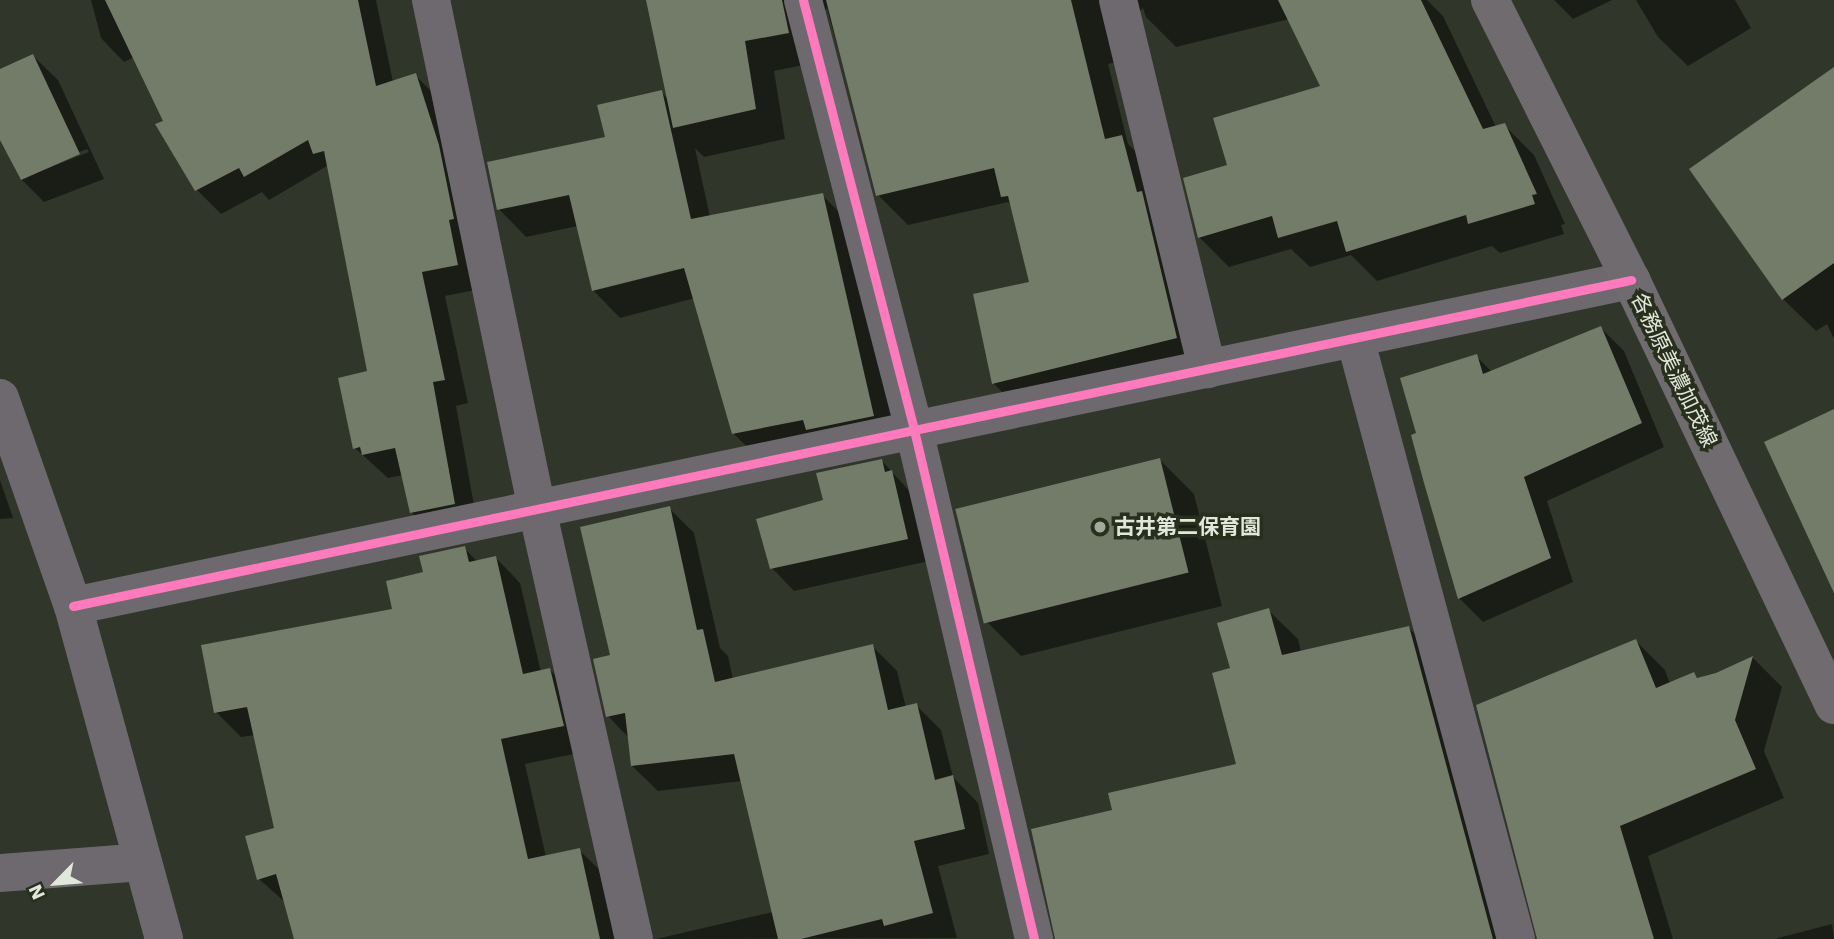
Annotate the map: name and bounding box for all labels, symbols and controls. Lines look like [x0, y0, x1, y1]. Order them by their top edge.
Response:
street label: 各務原美濃加茂線 [1626, 289, 1722, 451]
place label: 古井第二保育園 [1114, 514, 1261, 540]
marker: 古井第二保育園 [1092, 519, 1108, 535]
north arrow [21, 848, 91, 918]
text: N [23, 881, 50, 903]

